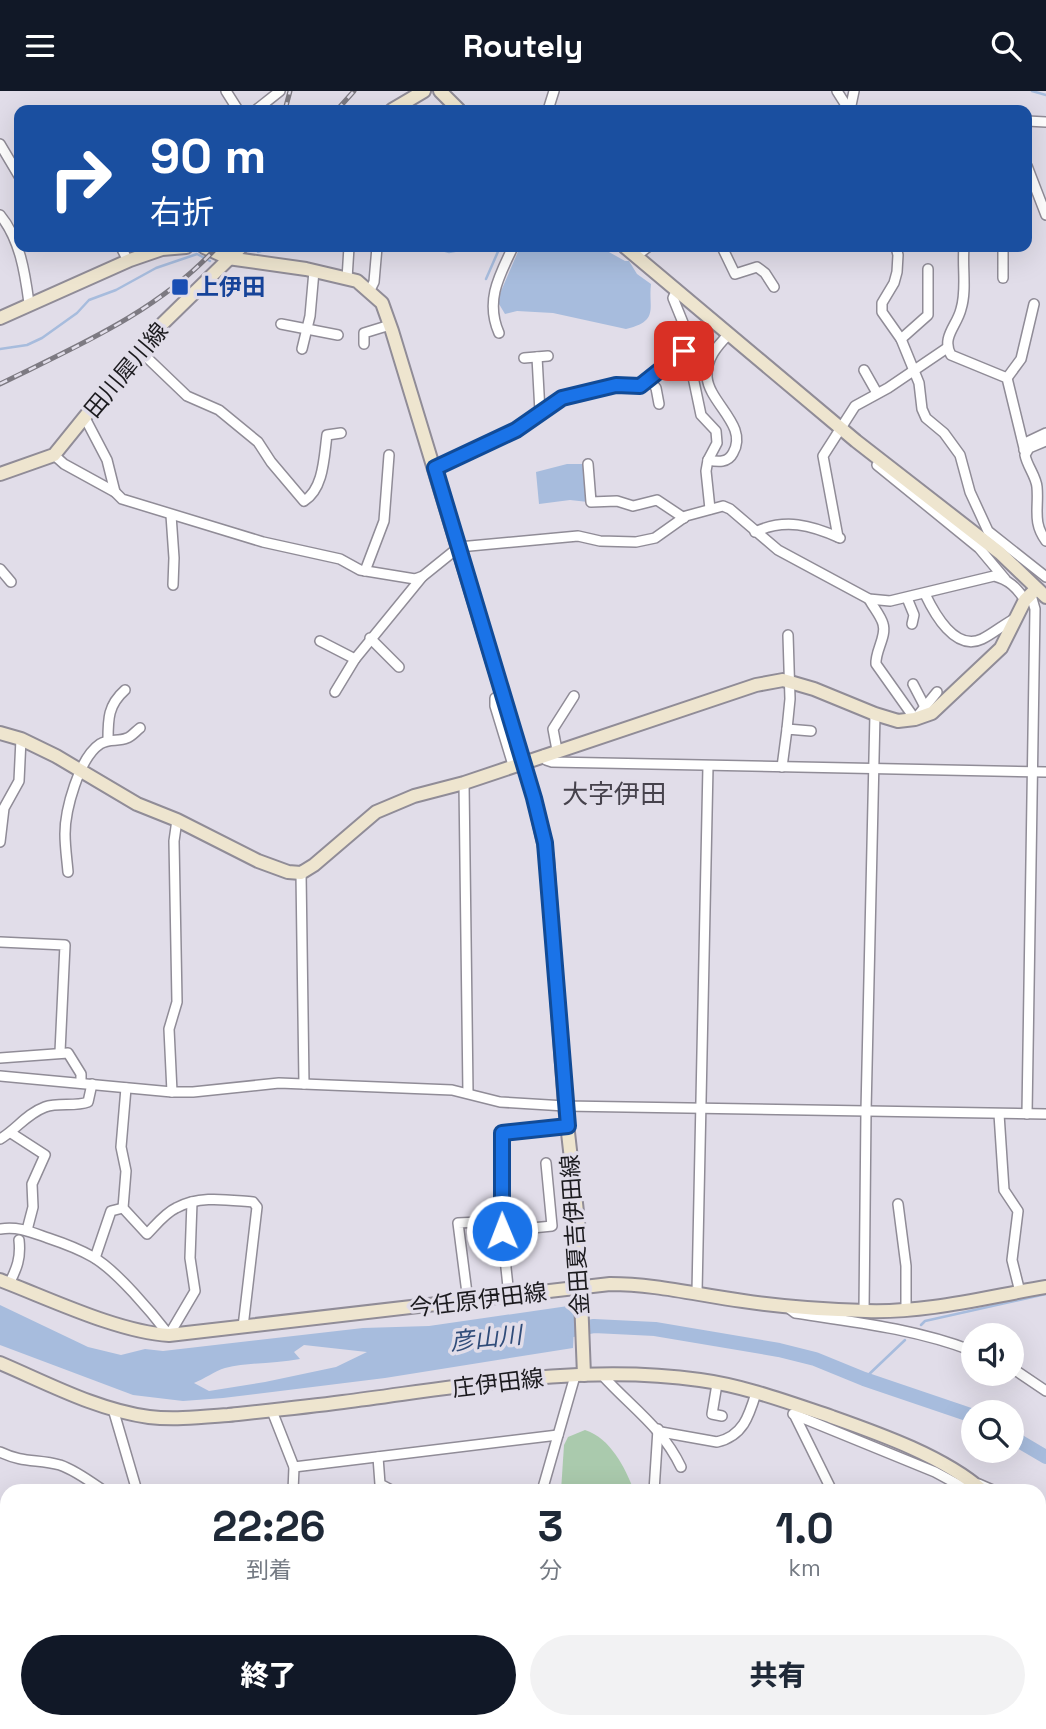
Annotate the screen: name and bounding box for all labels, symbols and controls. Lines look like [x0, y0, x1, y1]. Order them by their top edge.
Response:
text: Routely [463, 26, 583, 66]
icon: menu [21, 27, 59, 65]
icon: search [987, 27, 1025, 65]
text: 90 m [150, 125, 266, 187]
icon: right [35, 133, 126, 224]
text: 右折 [150, 192, 214, 232]
place label: 上伊田 [196, 272, 265, 302]
marker: 上伊田 [170, 277, 190, 297]
street label: 田川犀川線 [78, 316, 174, 424]
pin [654, 321, 714, 381]
icon: arrive [665, 332, 703, 370]
district label: 大字伊田 [562, 777, 666, 811]
street label: 金田夏吉伊田線 [554, 1154, 596, 1316]
position arrow [465, 1194, 539, 1268]
street label: 今任原伊田線 [408, 1277, 548, 1323]
water label: 彦山川 [449, 1319, 526, 1357]
map controls [961, 1323, 1024, 1463]
button: sound [961, 1323, 1024, 1386]
street label: 庄伊田線 [451, 1363, 545, 1403]
button: search [961, 1400, 1024, 1463]
text: 22:26 [212, 1500, 326, 1553]
text: 3 [538, 1500, 563, 1553]
text: 1.0 [776, 1502, 834, 1555]
text: km [789, 1553, 821, 1583]
text: 到着 [246, 1555, 292, 1585]
text: 分 [539, 1555, 562, 1585]
button: 終了 [21, 1635, 516, 1715]
button: 共有 [530, 1635, 1025, 1715]

